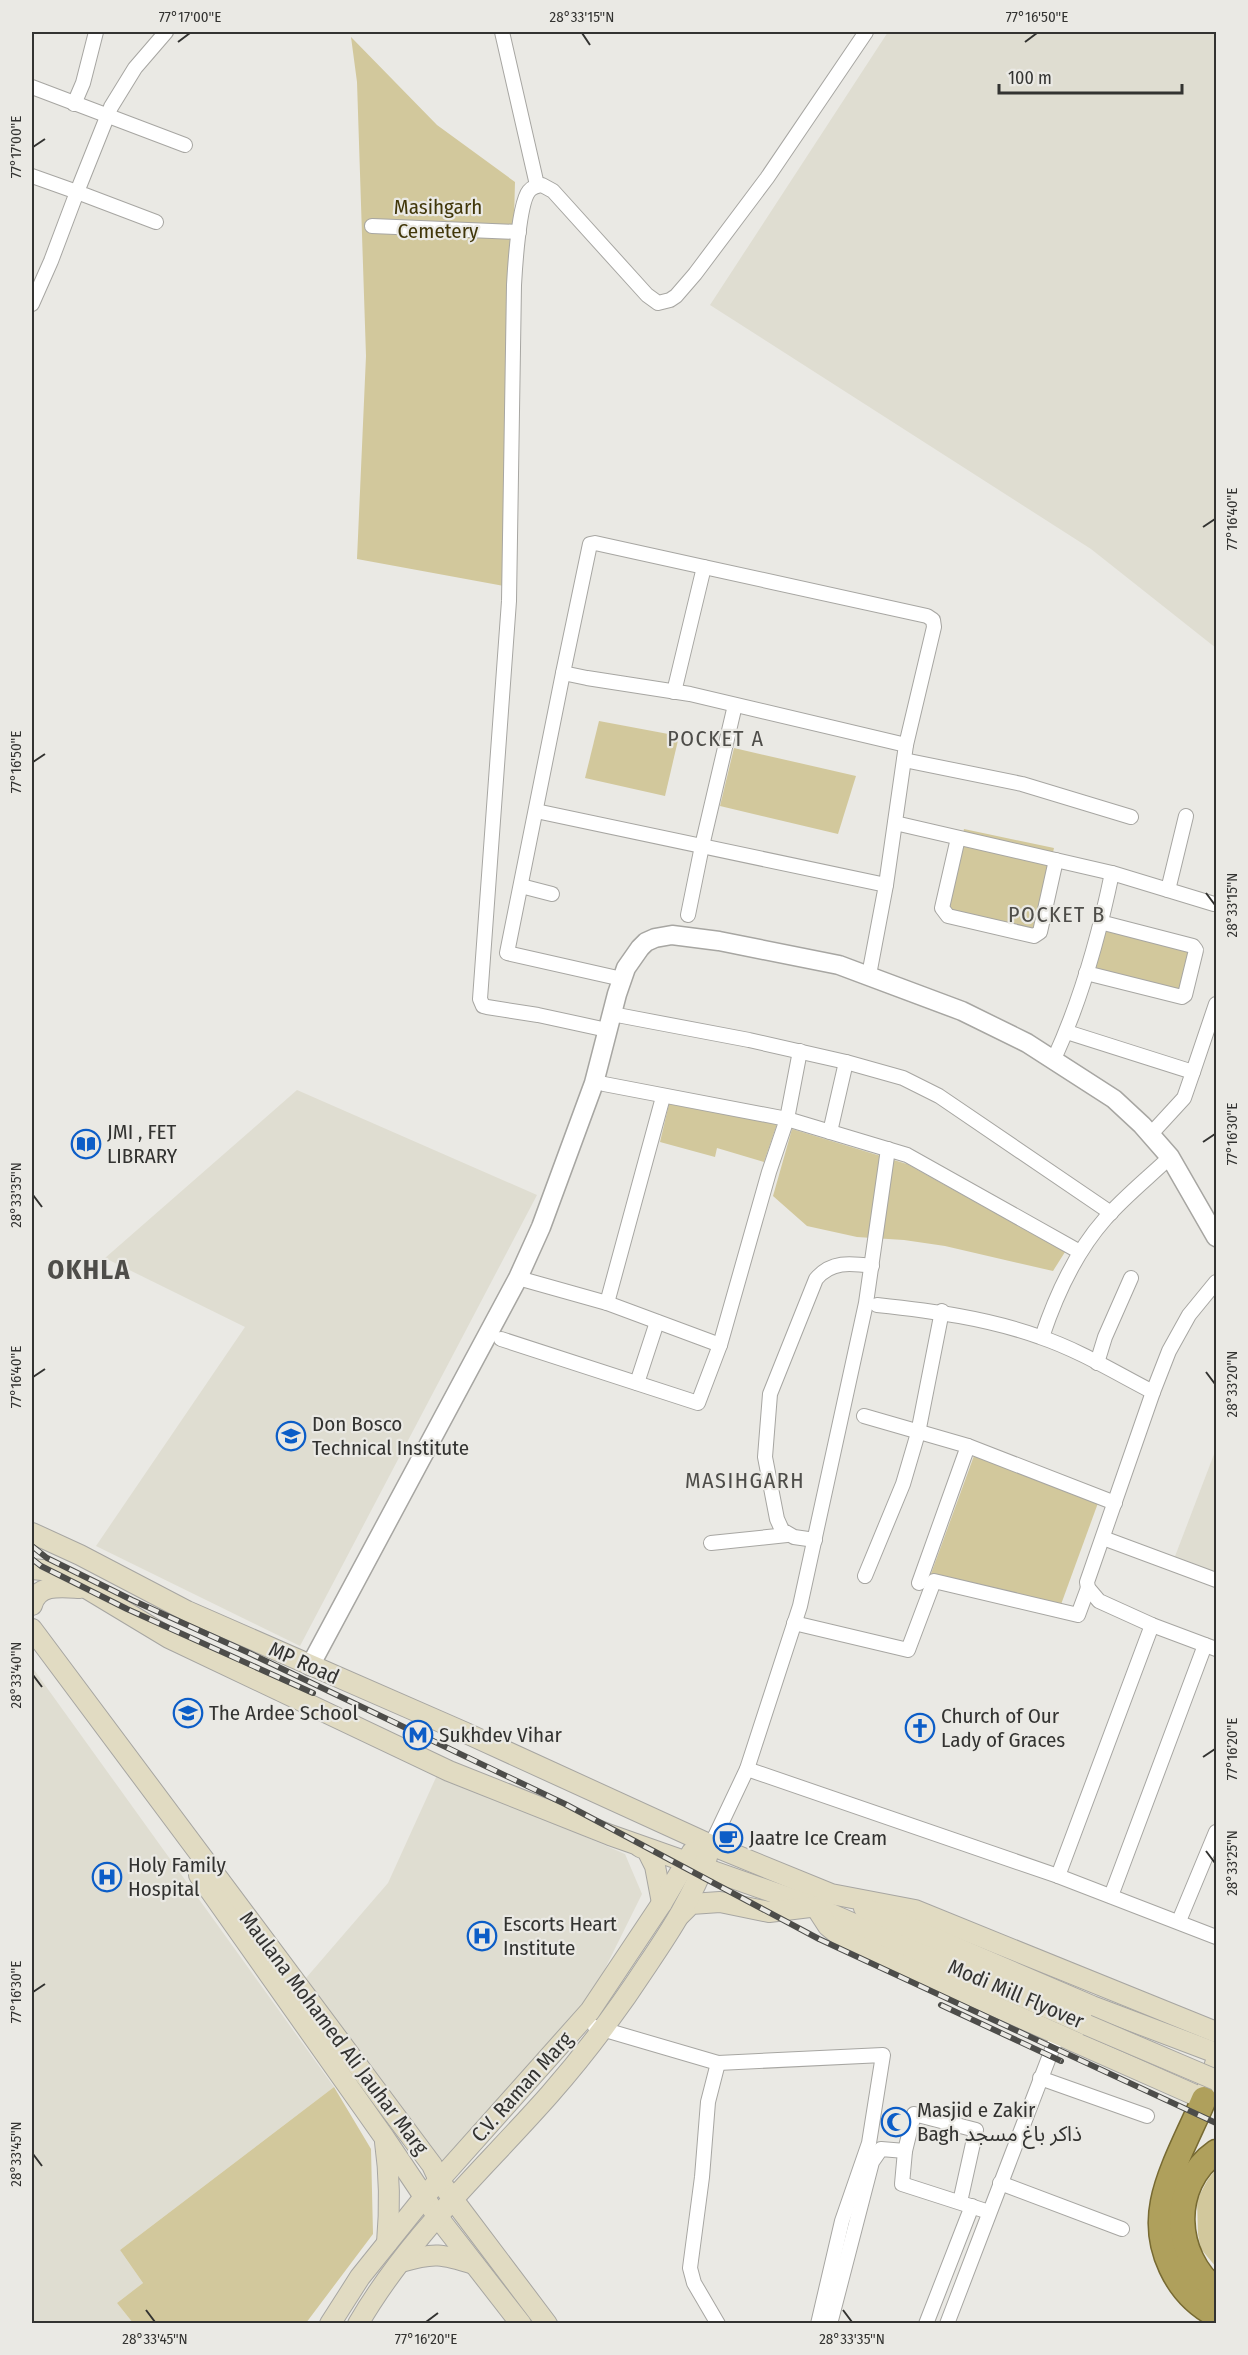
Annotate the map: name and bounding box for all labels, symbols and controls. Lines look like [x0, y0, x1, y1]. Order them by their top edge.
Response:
text: 77°17'00"E [159, 8, 221, 26]
text: 28°33'15"N [550, 8, 614, 26]
text: 77°16'50"E [1006, 8, 1068, 26]
scale bar [999, 57, 1182, 95]
text: 100 m [1008, 67, 1052, 89]
text: 77°17'00"E [7, 116, 25, 178]
park label: Masihgarh Cemetery [394, 194, 482, 244]
text: 77°16'40"E [1223, 488, 1241, 550]
district label: POCKET A [667, 725, 765, 752]
text: 77°16'50"E [7, 731, 25, 793]
text: 28°33'15"N [1223, 873, 1241, 937]
district label: POCKET B [1008, 901, 1106, 928]
text: 77°16'30"E [1223, 1103, 1241, 1165]
place label: JMI , FET LIBRARY [107, 1119, 178, 1169]
library icon: JMI , FET LIBRARY [70, 1128, 102, 1160]
text: 28°33'35"N [7, 1162, 25, 1228]
district label: OKHLA [47, 1254, 131, 1286]
text: 77°16'40"E [7, 1346, 25, 1408]
text: 28°33'20"N [1223, 1351, 1241, 1417]
place label: Don Bosco Technical Institute [312, 1411, 469, 1461]
school or university icon: Don Bosco Technical Institute [275, 1420, 307, 1452]
district label: MASIHGARH [685, 1467, 805, 1494]
street label: MP Road [265, 1636, 343, 1690]
text: 28°33'40"N [7, 1642, 25, 1708]
school or university icon: The Ardee School [172, 1697, 204, 1729]
place label: The Ardee School [209, 1700, 358, 1726]
place label: Church of Our Lady of Graces [941, 1703, 1065, 1753]
church icon: Church of Our Lady of Graces [904, 1712, 936, 1744]
text: 77°16'20"E [1223, 1718, 1241, 1780]
metro station icon: Sukhdev Vihar [402, 1719, 434, 1751]
place label: Sukhdev Vihar [439, 1722, 562, 1748]
cafe icon: Jaatre Ice Cream [712, 1822, 744, 1854]
place label: Jaatre Ice Cream [749, 1825, 887, 1851]
text: 28°33'25"N [1223, 1830, 1241, 1896]
place label: Holy Family Hospital [128, 1852, 226, 1902]
hospital icon: Holy Family Hospital [91, 1861, 123, 1893]
street label: Maulana Mohamed Ali Jauhar Marg [234, 1906, 434, 2160]
place label: Escorts Heart Institute [503, 1911, 617, 1961]
hospital icon: Escorts Heart Institute [466, 1920, 498, 1952]
street label: Modi Mill Flyover [944, 1954, 1089, 2035]
text: 77°16'30"E [7, 1961, 25, 2023]
street label: C.V. Raman Marg [466, 2026, 578, 2147]
place label: Masjid e Zakir Bagh ذاکر باغ مسجد [917, 2097, 1082, 2149]
mosque icon: Masjid e Zakir Bagh ذاکر باغ مسجد [880, 2106, 912, 2138]
text: 28°33'45"N [7, 2121, 25, 2187]
text: 28°33'45"N [122, 2330, 188, 2348]
text: 77°16'20"E [395, 2330, 457, 2348]
text: 28°33'35"N [819, 2330, 885, 2348]

